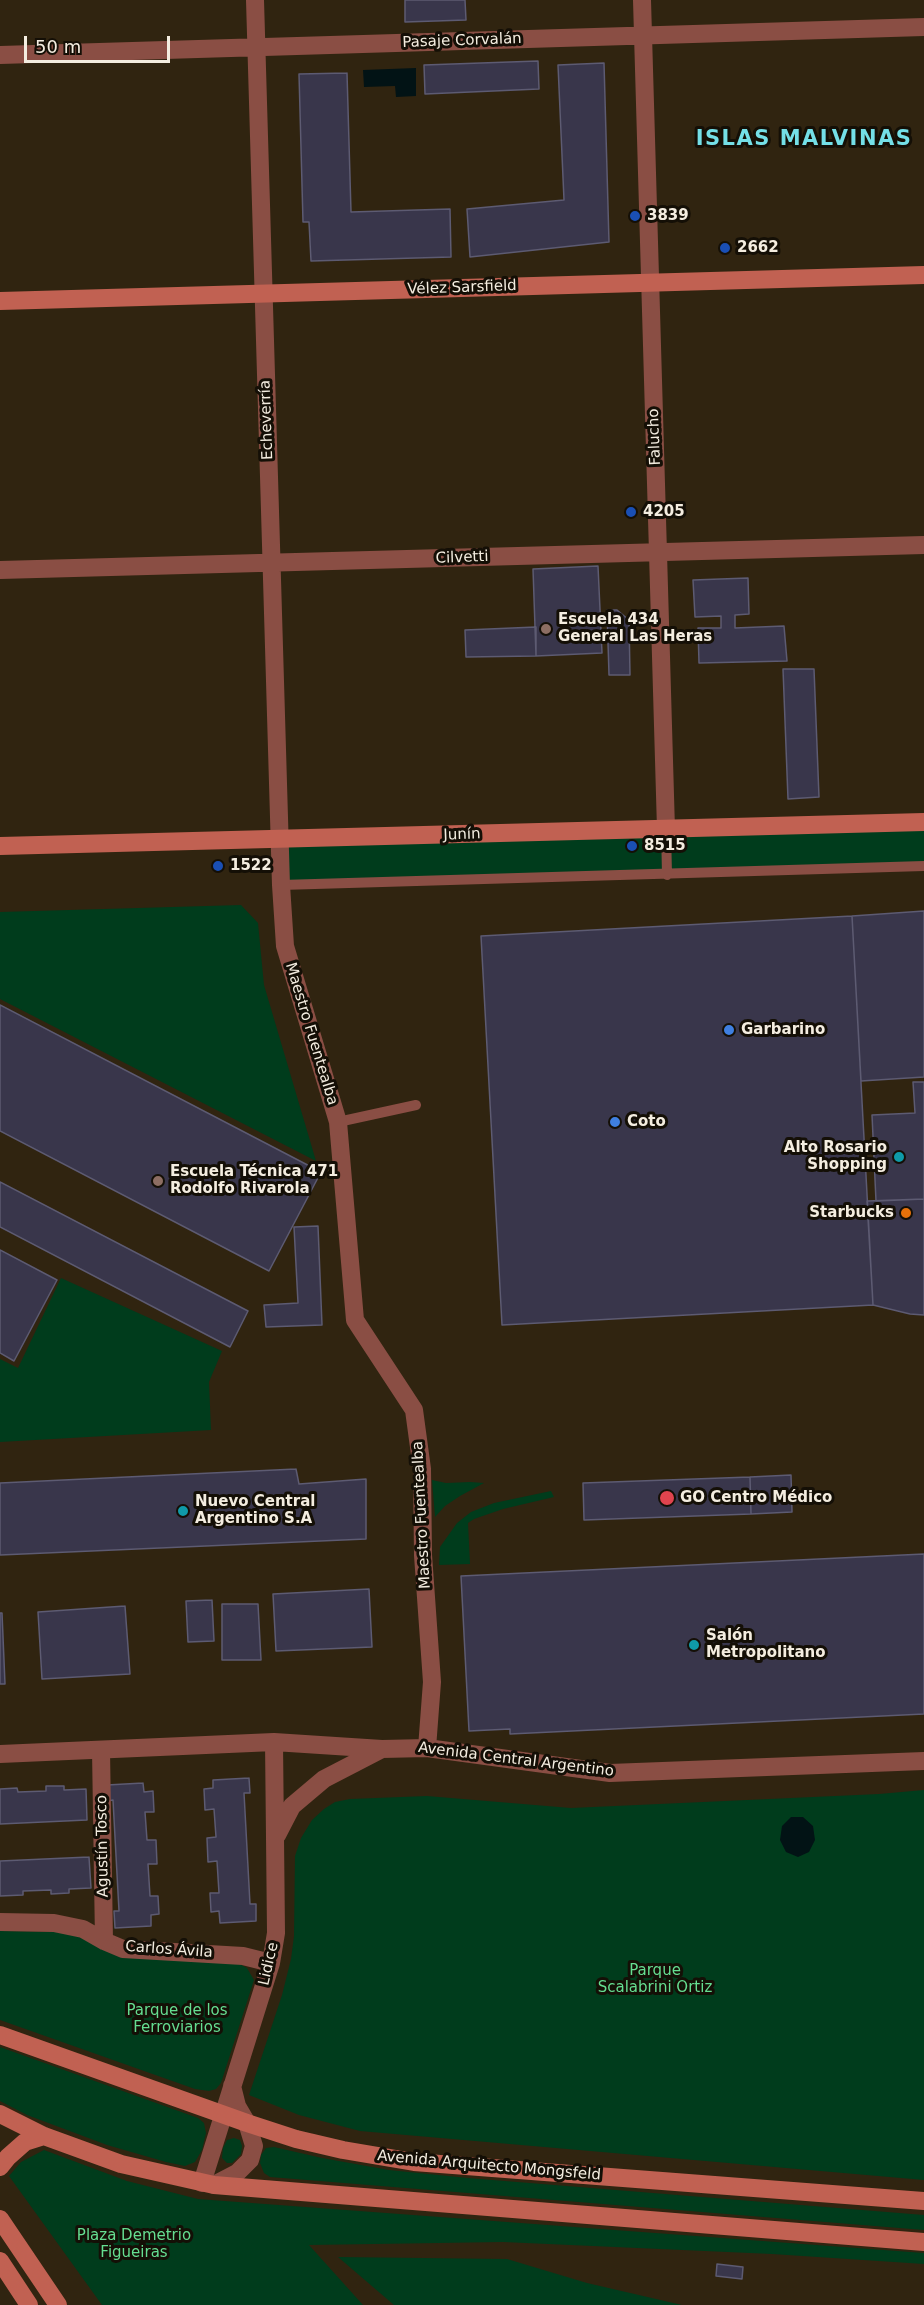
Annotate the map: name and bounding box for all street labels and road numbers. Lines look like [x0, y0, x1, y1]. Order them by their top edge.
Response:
street label: Pasaje Corvalán [402, 30, 522, 52]
street label: Vélez Sarsfield [407, 277, 517, 299]
street label: Echeverría [257, 380, 277, 460]
street label: Falucho [645, 408, 665, 466]
street label: Cilvetti [435, 548, 489, 568]
street label: Junín [443, 825, 481, 845]
street label: Maestro Fuentealba [281, 961, 341, 1107]
street label: Maestro Fuentealba [409, 1441, 435, 1589]
street label: Avenida Central Argentino [417, 1739, 615, 1781]
street label: Agustín Tosco [93, 1795, 113, 1897]
street label: Carlos Ávila [125, 1938, 213, 1962]
street label: Lidice [255, 1941, 283, 1987]
street label: Avenida Arquitecto Mongsfeld [376, 2147, 602, 2185]

